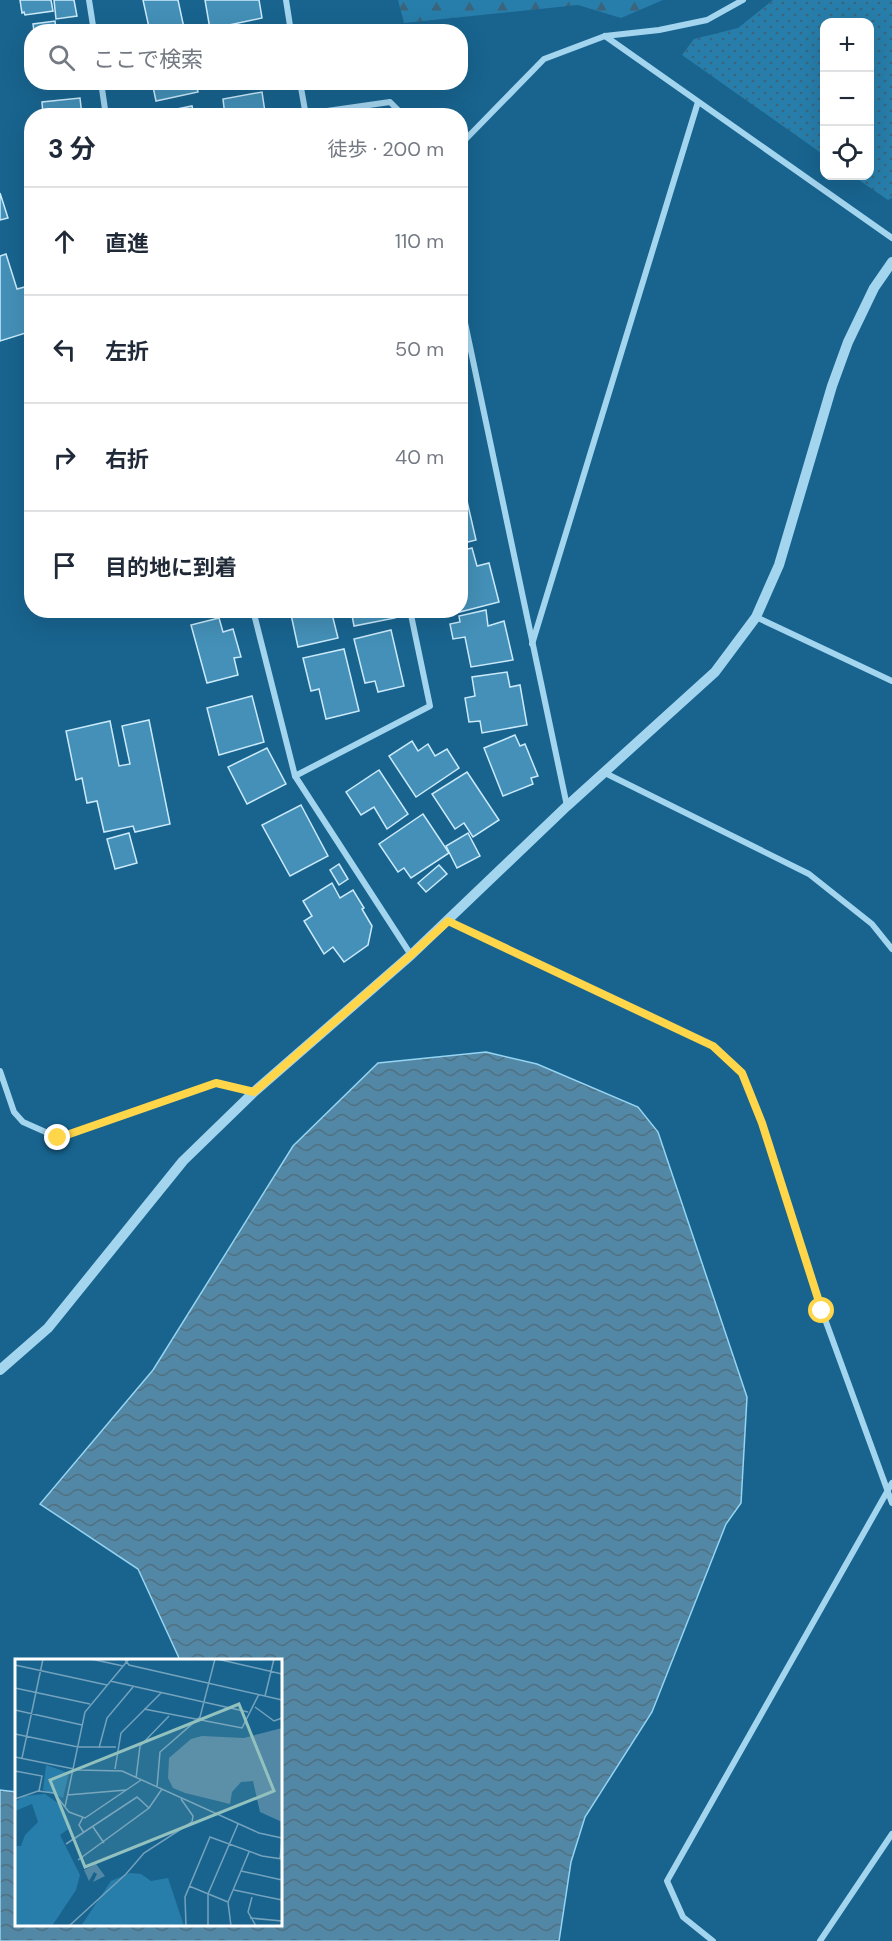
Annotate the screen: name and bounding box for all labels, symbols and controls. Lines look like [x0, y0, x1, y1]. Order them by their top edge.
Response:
map controls [820, 18, 874, 180]
button: + [820, 18, 874, 72]
search box [24, 24, 468, 90]
icon: search [45, 41, 78, 74]
text: ここで検索 [93, 45, 203, 74]
button: − [820, 72, 874, 126]
button: locate [820, 126, 874, 180]
text: 3 分 [48, 132, 96, 166]
text: 徒歩 · 200 m [328, 136, 444, 162]
icon: ahead [48, 225, 81, 258]
text: 110 m [395, 228, 444, 254]
text: 直進 [105, 229, 149, 258]
icon: left [48, 333, 81, 366]
text: 50 m [395, 336, 444, 362]
text: 左折 [105, 337, 149, 366]
icon: right [48, 441, 81, 474]
text: 40 m [395, 444, 444, 470]
text: 右折 [105, 445, 149, 474]
icon: arrive [48, 549, 81, 582]
text: 目的地に到着 [105, 553, 237, 582]
route end [44, 1124, 70, 1150]
route start [808, 1297, 834, 1323]
inset map [15, 1659, 282, 1926]

